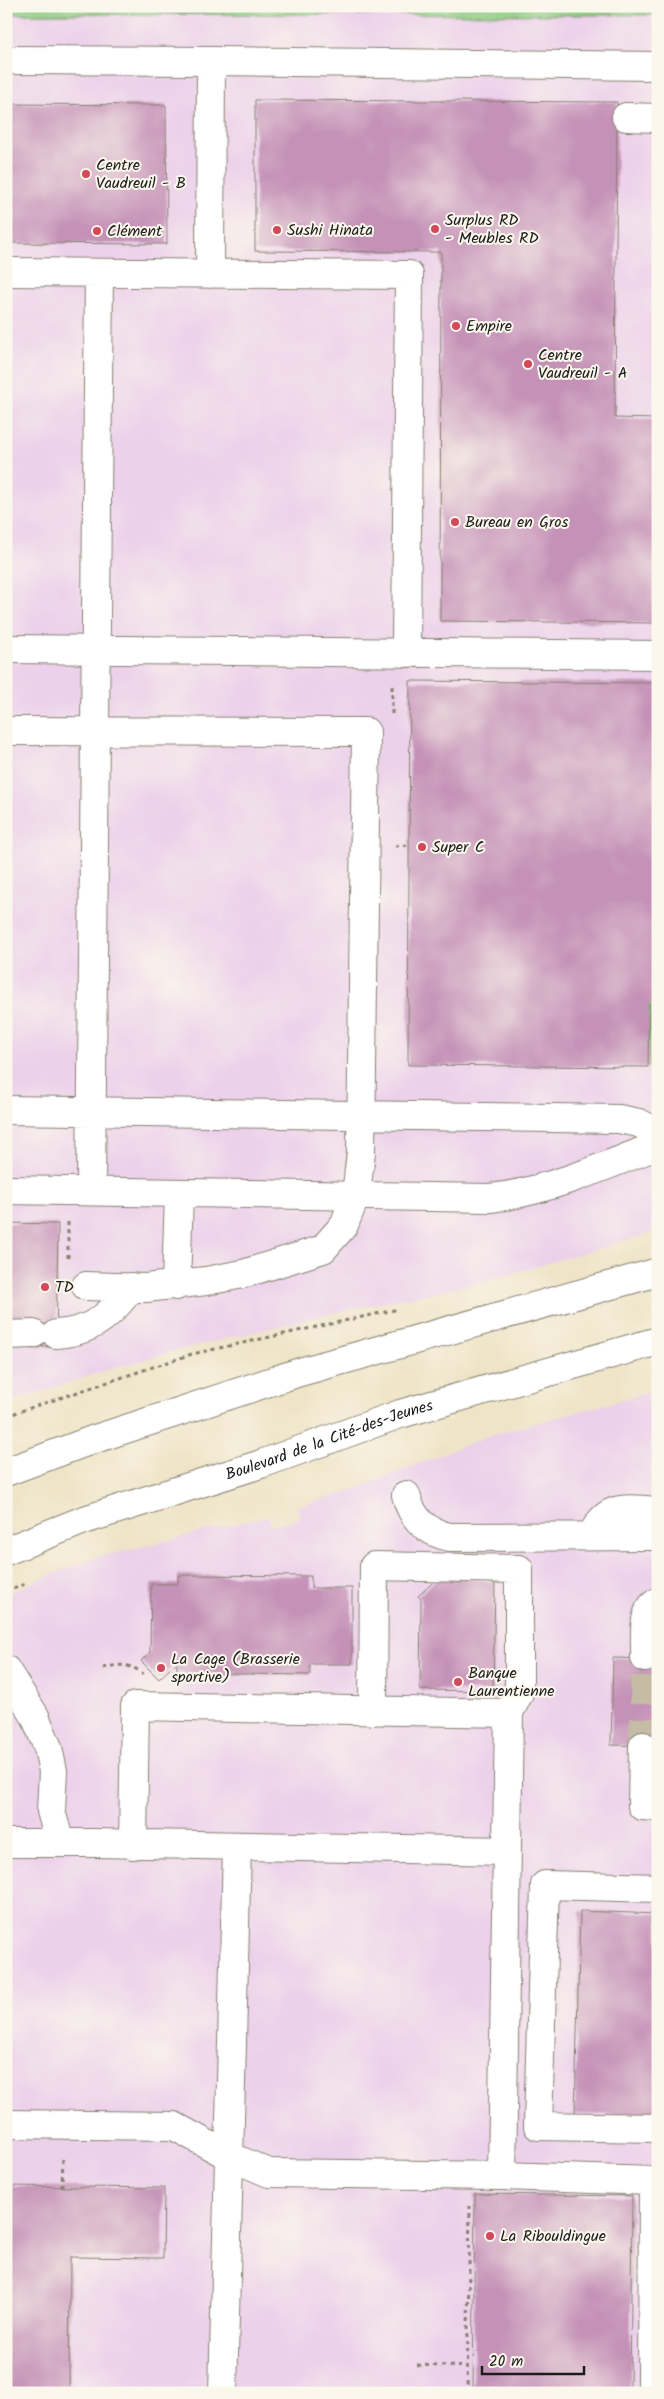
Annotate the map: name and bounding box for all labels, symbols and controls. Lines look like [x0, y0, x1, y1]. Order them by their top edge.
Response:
place label: Centre Vaudreuil - B [96, 153, 186, 196]
marker: Centre Vaudreuil - B [80, 168, 92, 180]
place label: Surplus RD - Meubles RD [445, 208, 539, 251]
place label: Sushi Hinata [287, 218, 373, 243]
place label: Clément [107, 219, 163, 244]
marker: Surplus RD - Meubles RD [429, 223, 441, 235]
marker: Sushi Hinata [271, 224, 283, 236]
marker: Clément [91, 225, 103, 237]
place label: Empire [466, 314, 512, 339]
marker: Empire [450, 320, 462, 332]
place label: Centre Vaudreuil - A [538, 343, 628, 386]
marker: Centre Vaudreuil - A [522, 358, 534, 370]
place label: Bureau en Gros [465, 510, 568, 535]
marker: Bureau en Gros [449, 516, 461, 528]
place label: Super C [432, 835, 484, 860]
marker: Super C [416, 841, 428, 853]
place label: TD [55, 1275, 74, 1300]
marker: TD [39, 1281, 51, 1293]
street label: Boulevard de la Cité-des-Jeunes [222, 1393, 436, 1487]
place label: La Cage (Brasserie sportive) [171, 1647, 300, 1690]
place label: Banque Laurentienne [468, 1661, 554, 1704]
marker: La Cage (Brasserie sportive) [155, 1662, 167, 1674]
marker: Banque Laurentienne [452, 1676, 464, 1688]
place label: La Ribouldingue [500, 2224, 606, 2249]
marker: La Ribouldingue [484, 2230, 496, 2242]
scale bar [482, 2344, 584, 2376]
text: 20 m [489, 2350, 523, 2374]

